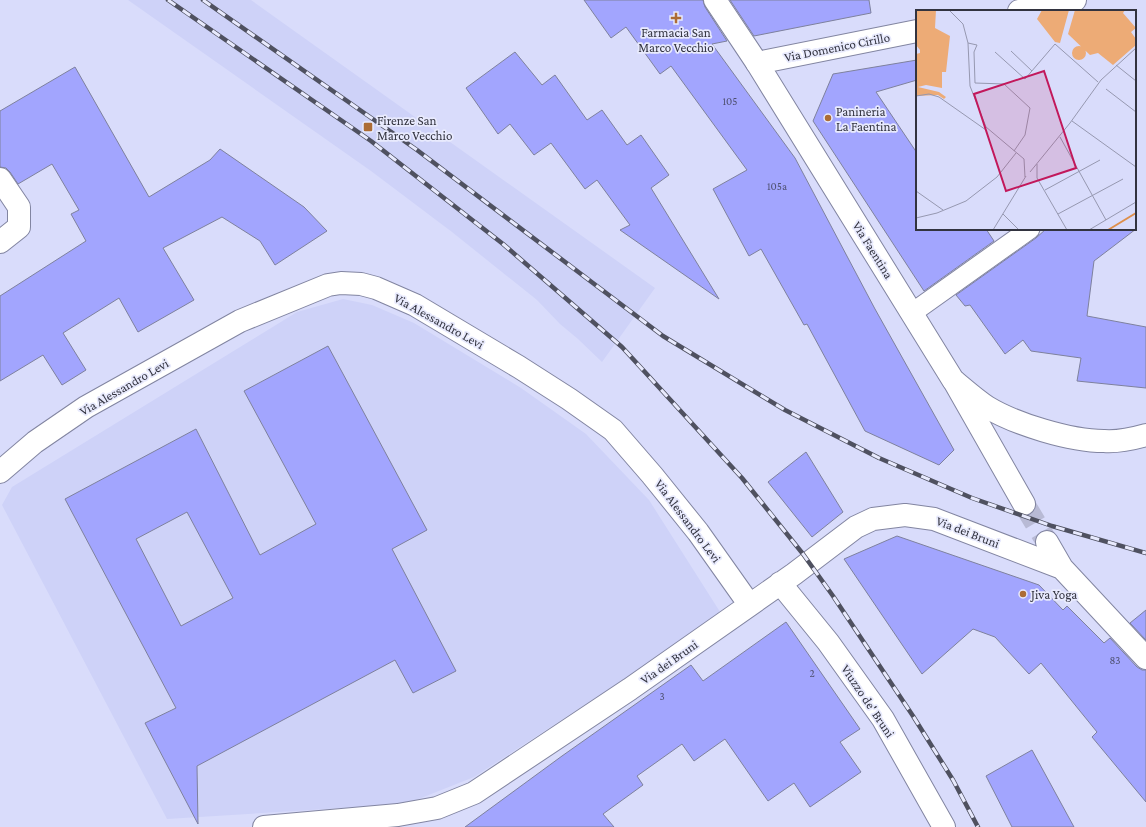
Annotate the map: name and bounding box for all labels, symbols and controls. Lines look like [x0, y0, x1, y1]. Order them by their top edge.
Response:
inset map [916, 10, 1136, 230]
marker: Farmacia San Marco Vecchio [671, 13, 681, 23]
place label: Farmacia San Marco Vecchio [638, 25, 714, 55]
street label: Via Domenico Cirillo [783, 29, 891, 65]
house number: 105 [722, 95, 738, 107]
place label: Panineria La Faentina [836, 104, 896, 134]
place label: Firenze San Marco Vecchio [377, 113, 452, 143]
marker: Panineria La Faentina [823, 113, 833, 123]
marker: Firenze San Marco Vecchio [362, 121, 374, 133]
house number: 105a [767, 180, 787, 192]
street label: Via Faentina [850, 219, 896, 281]
street label: Via Alessandro Levi [391, 290, 487, 352]
street label: Via Alessandro Levi [77, 355, 172, 419]
street label: Via Alessandro Levi [652, 476, 725, 566]
street label: Via dei Bruni [934, 513, 1002, 551]
place label: Jiva Yoga [1030, 587, 1077, 602]
marker: Jiva Yoga [1018, 589, 1028, 599]
street label: Via dei Bruni [637, 636, 701, 687]
house number: 83 [1110, 654, 1120, 666]
street label: Viuzzo de' Bruni [838, 662, 898, 741]
house number: 2 [809, 667, 815, 679]
house number: 3 [659, 690, 665, 702]

